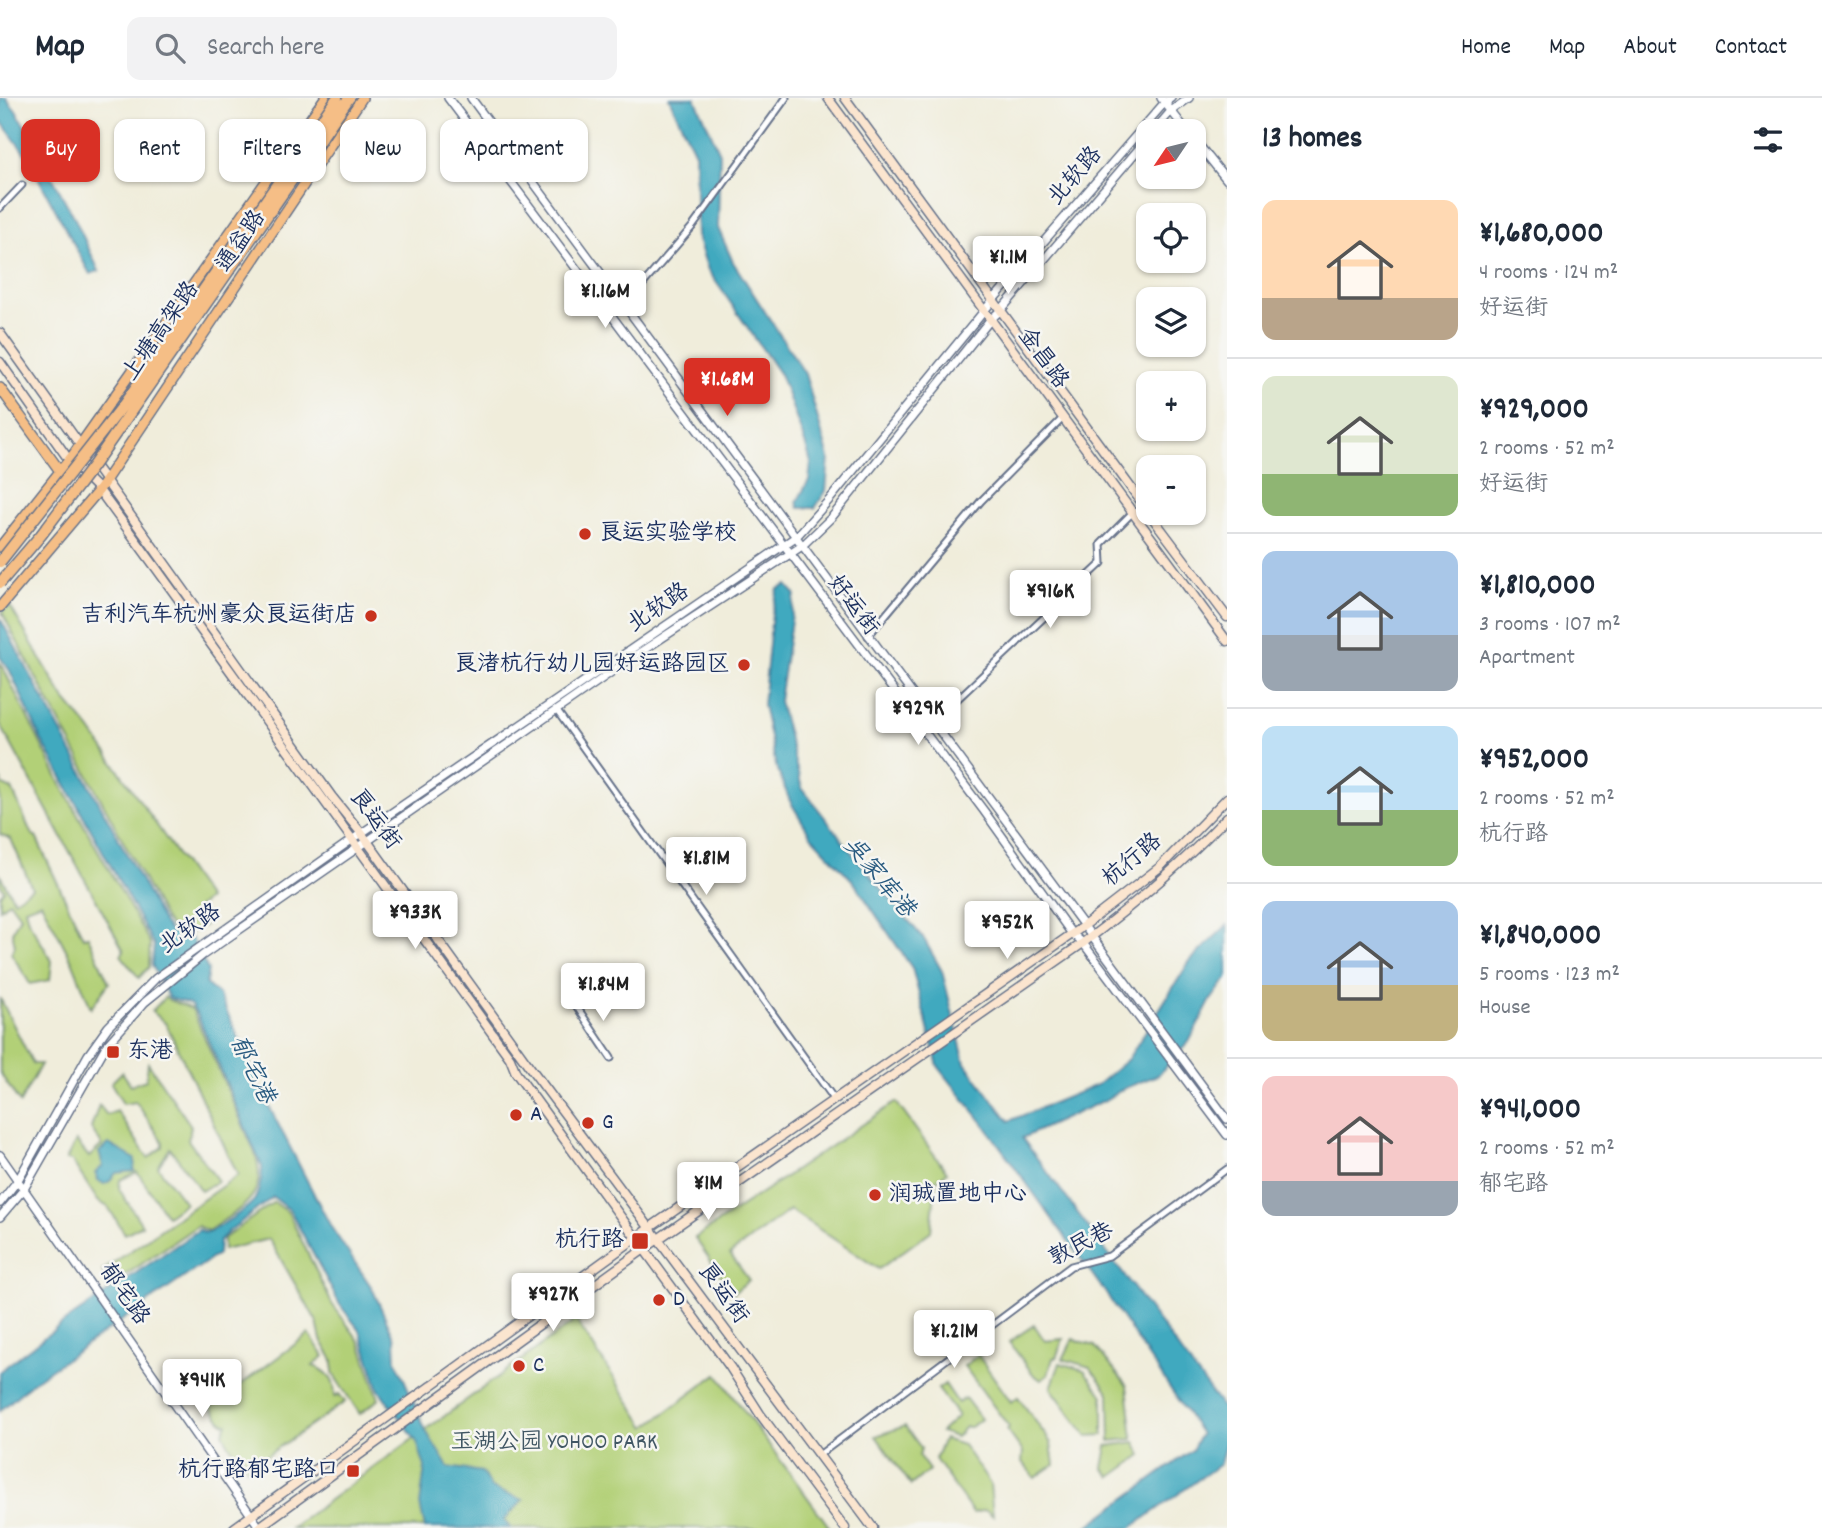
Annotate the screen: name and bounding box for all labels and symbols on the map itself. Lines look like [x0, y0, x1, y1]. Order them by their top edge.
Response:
north arrow [1136, 119, 1206, 189]
street label: 北软路 [1041, 140, 1111, 214]
street label: 通益路 [209, 204, 275, 280]
pin: ¥1.1M [959, 236, 1057, 296]
pin: ¥1.16M [548, 271, 662, 330]
street label: 上塘高架路 [116, 275, 208, 389]
street label: 金昌路 [1008, 321, 1076, 397]
pin: ¥1.68M [670, 358, 784, 418]
place label: 良运实验学校 [599, 518, 737, 551]
marker: 良运实验学校 [577, 526, 593, 542]
street label: 好运街 [818, 569, 886, 643]
pin: ¥916K [1001, 570, 1099, 630]
street label: 北软路 [621, 576, 697, 642]
place label: 吉利汽车杭州豪众良运街店 [81, 600, 357, 633]
marker: 吉利汽车杭州豪众良运街店 [363, 608, 379, 624]
place label: 良渚杭行幼儿园好运路园区 [454, 649, 730, 682]
marker: 良渚杭行幼儿园好运路园区 [736, 657, 752, 673]
pin: ¥929K [869, 688, 967, 747]
street label: 良运街 [340, 783, 408, 857]
street label: 杭行路 [1096, 826, 1170, 896]
water label: 吴家库港 [834, 830, 923, 927]
pin: ¥1.81M [649, 838, 763, 897]
pin: ¥933K [366, 892, 464, 951]
street label: 北软路 [153, 897, 229, 963]
pin: ¥952K [958, 902, 1056, 961]
pin: ¥1.84M [546, 964, 660, 1023]
water label: 郁宅港 [220, 1030, 283, 1112]
place label: 东港 [127, 1036, 173, 1069]
marker: 东港 [105, 1044, 121, 1060]
place label: A [530, 1099, 543, 1132]
marker: A [508, 1107, 524, 1123]
place label: G [602, 1107, 614, 1140]
marker: G [580, 1115, 596, 1131]
pin: ¥1M [674, 1162, 742, 1222]
place label: 润珹置地中心 [889, 1179, 1027, 1212]
marker: 润珹置地中心 [867, 1187, 883, 1203]
street label: 敦民巷 [1044, 1215, 1121, 1276]
place label: 杭行路 [555, 1225, 624, 1258]
marker: 杭行路 [630, 1231, 650, 1251]
street label: 良运街 [688, 1256, 756, 1332]
street label: 郁宅路 [90, 1257, 156, 1333]
pin: ¥927K [504, 1274, 602, 1333]
place label: D [673, 1284, 685, 1317]
marker: D [651, 1292, 667, 1308]
pin: ¥1.21M [897, 1310, 1011, 1370]
place label: C [533, 1350, 544, 1383]
marker: C [511, 1358, 527, 1374]
pin: ¥941K [153, 1360, 251, 1419]
park label: 玉湖公园 YOHOO PARK [450, 1427, 658, 1460]
place label: 杭行路郁宅路口 [178, 1455, 339, 1488]
marker: 杭行路郁宅路口 [345, 1463, 361, 1479]

